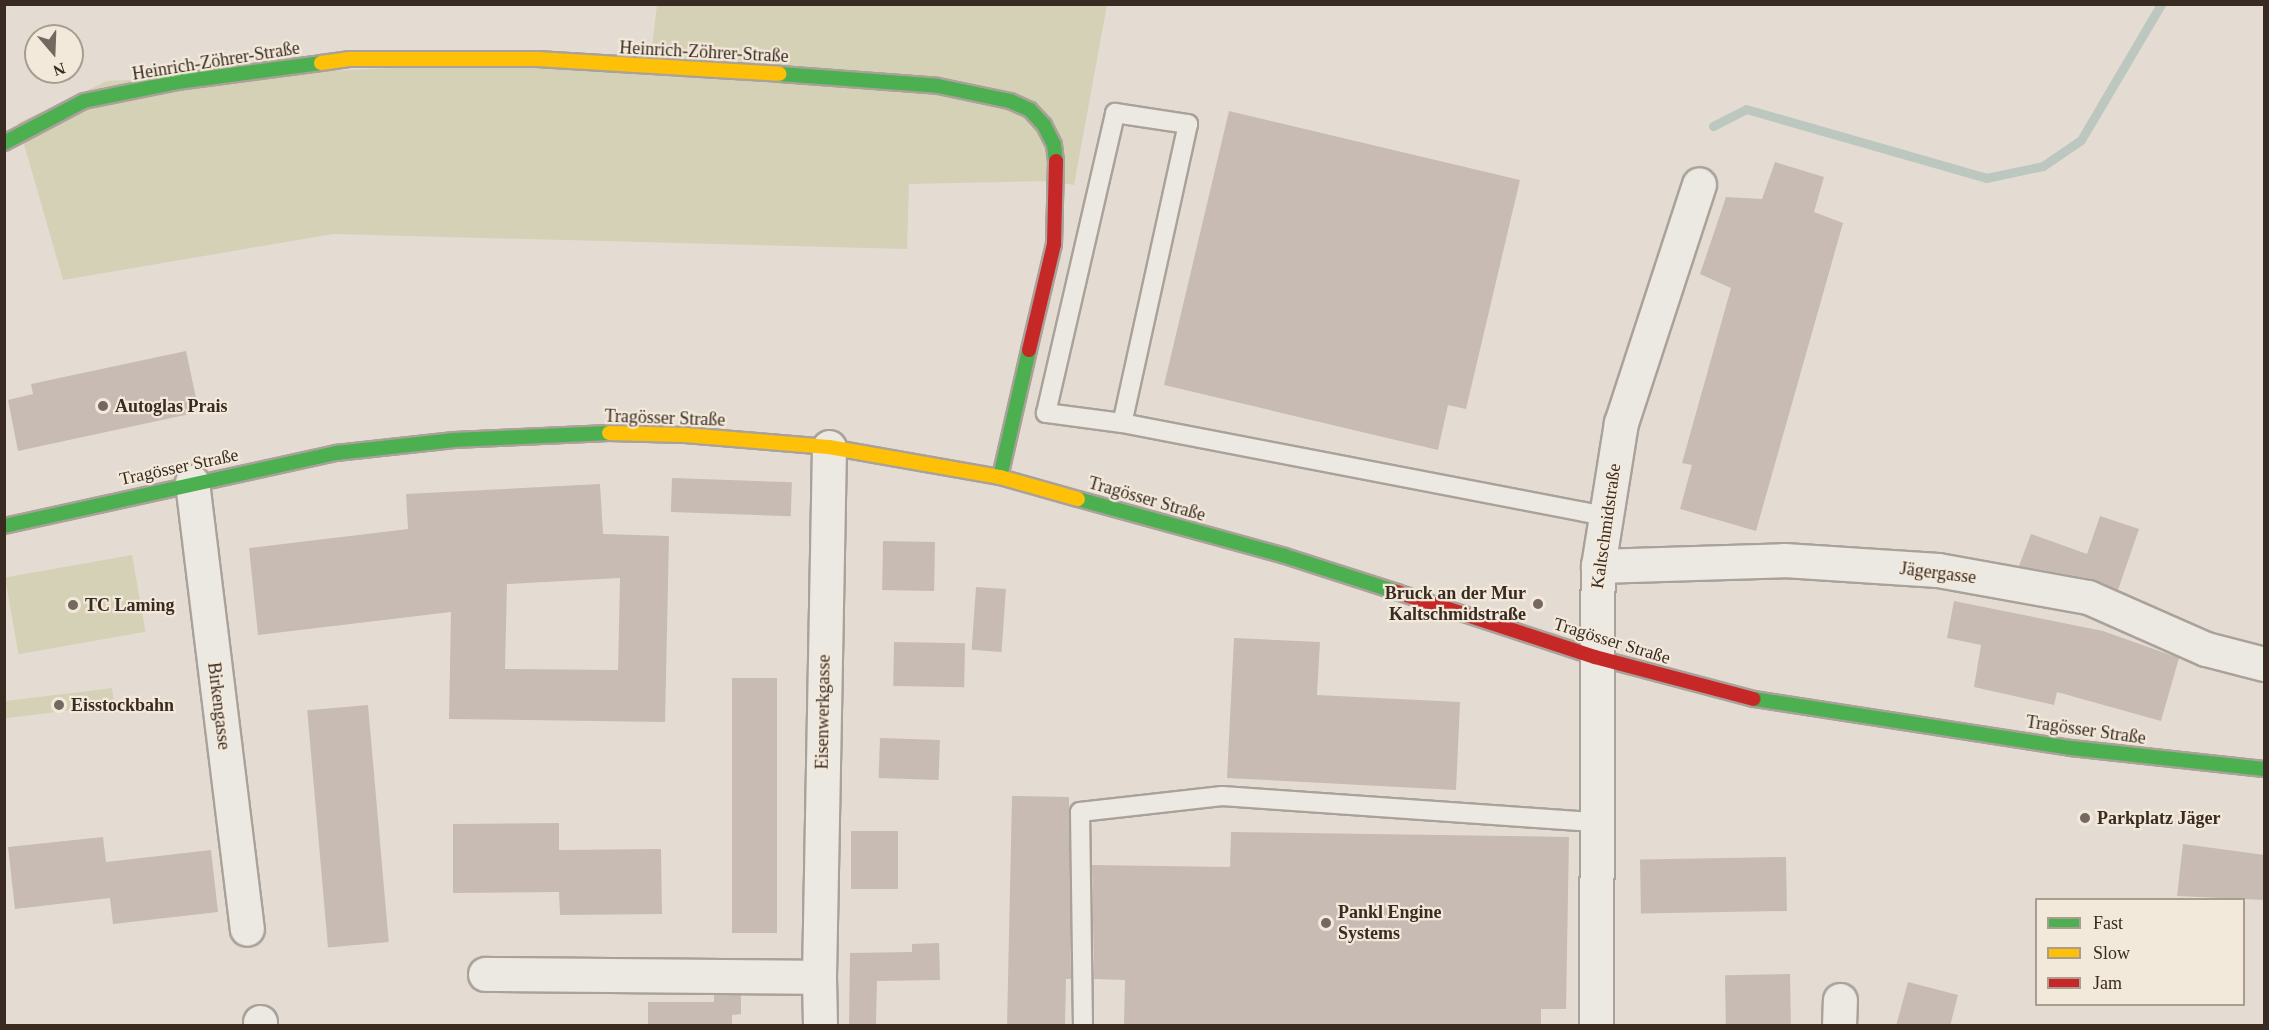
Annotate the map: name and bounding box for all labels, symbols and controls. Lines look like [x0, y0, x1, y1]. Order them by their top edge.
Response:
north arrow [24, 24, 84, 84]
street label: Heinrich-Zöhrer-Straße [131, 37, 301, 85]
street label: Heinrich-Zöhrer-Straße [619, 37, 789, 67]
text: N [51, 60, 68, 80]
place label: Autoglas Prais [115, 395, 228, 417]
marker: Autoglas Prais [96, 399, 110, 413]
street label: Tragösser Straße [604, 405, 726, 431]
street label: Tragösser Straße [118, 444, 240, 490]
street label: Kaltschmidstraße [1587, 462, 1625, 590]
street label: Tragösser Straße [1086, 472, 1208, 526]
street label: Jägergasse [1899, 558, 1977, 588]
place label: Bruck an der Mur Kaltschmidstraße [1385, 583, 1526, 626]
place label: TC Laming [85, 594, 175, 616]
marker: Bruck an der Mur Kaltschmidstraße [1531, 597, 1545, 611]
marker: TC Laming [66, 598, 80, 612]
street label: Tragösser Straße [1551, 613, 1673, 669]
street label: Eisenwerkgasse [811, 654, 835, 770]
street label: Birkengasse [203, 661, 235, 751]
place label: Eisstockbahn [71, 694, 174, 716]
marker: Eisstockbahn [52, 698, 66, 712]
street label: Tragösser Straße [2025, 711, 2147, 749]
place label: Parkplatz Jäger [2097, 807, 2220, 829]
marker: Parkplatz Jäger [2078, 811, 2092, 825]
legend [2035, 898, 2245, 1006]
place label: Pankl Engine Systems [1338, 902, 1442, 944]
text: Fast [2093, 913, 2123, 933]
marker: Pankl Engine Systems [1319, 916, 1333, 930]
text: Slow [2093, 943, 2130, 963]
text: Jam [2093, 973, 2122, 993]

